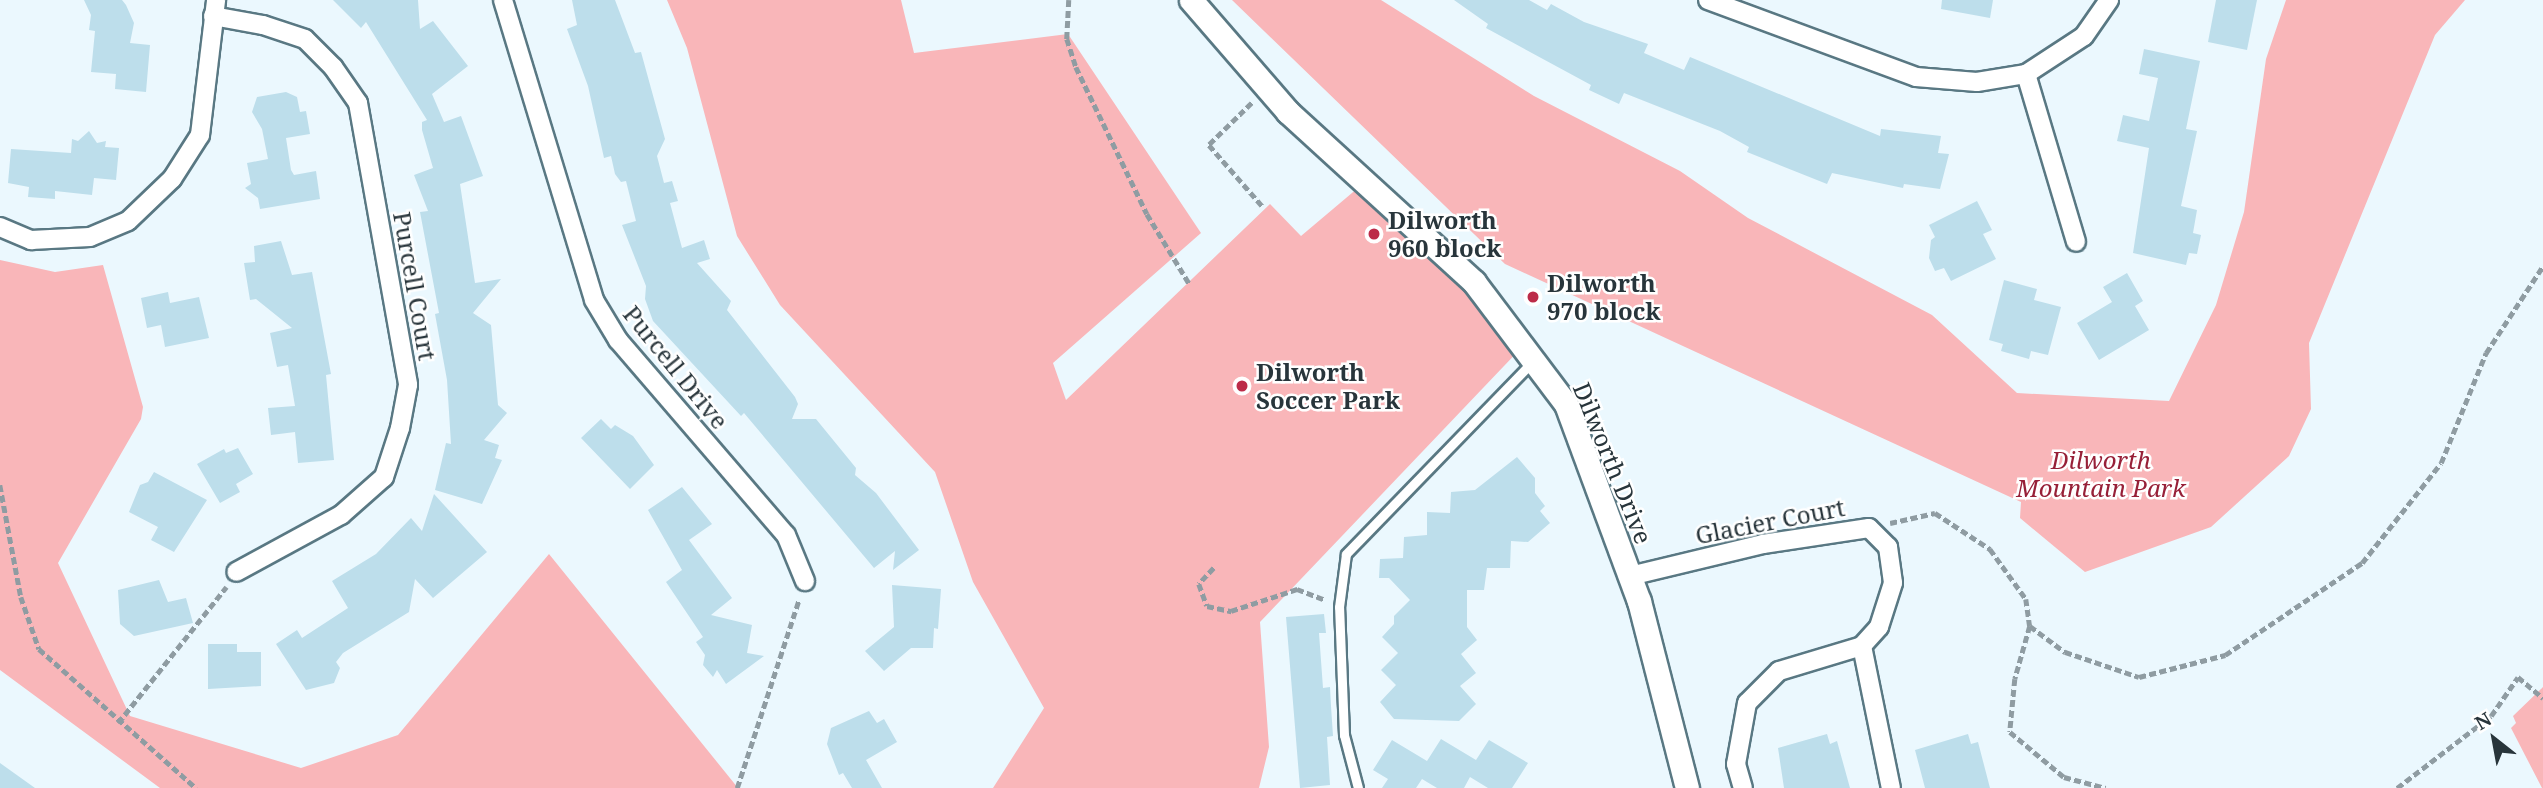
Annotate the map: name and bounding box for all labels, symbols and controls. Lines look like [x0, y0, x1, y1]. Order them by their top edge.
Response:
place label: Dilworth 960 block [1388, 206, 1502, 262]
street label: Purcell Court [388, 209, 442, 363]
marker: Dilworth 960 block [1366, 226, 1382, 242]
place label: Dilworth 970 block [1547, 269, 1661, 325]
marker: Dilworth 970 block [1525, 289, 1541, 305]
street label: Purcell Drive [618, 300, 734, 434]
place label: Dilworth Soccer Park [1256, 358, 1400, 414]
marker: Dilworth Soccer Park [1234, 378, 1250, 394]
street label: Dilworth Drive [1568, 378, 1658, 548]
park label: Dilworth Mountain Park [2016, 446, 2186, 502]
street label: Glacier Court [1693, 492, 1847, 550]
north arrow [2459, 704, 2529, 774]
text: N [2470, 706, 2496, 736]

